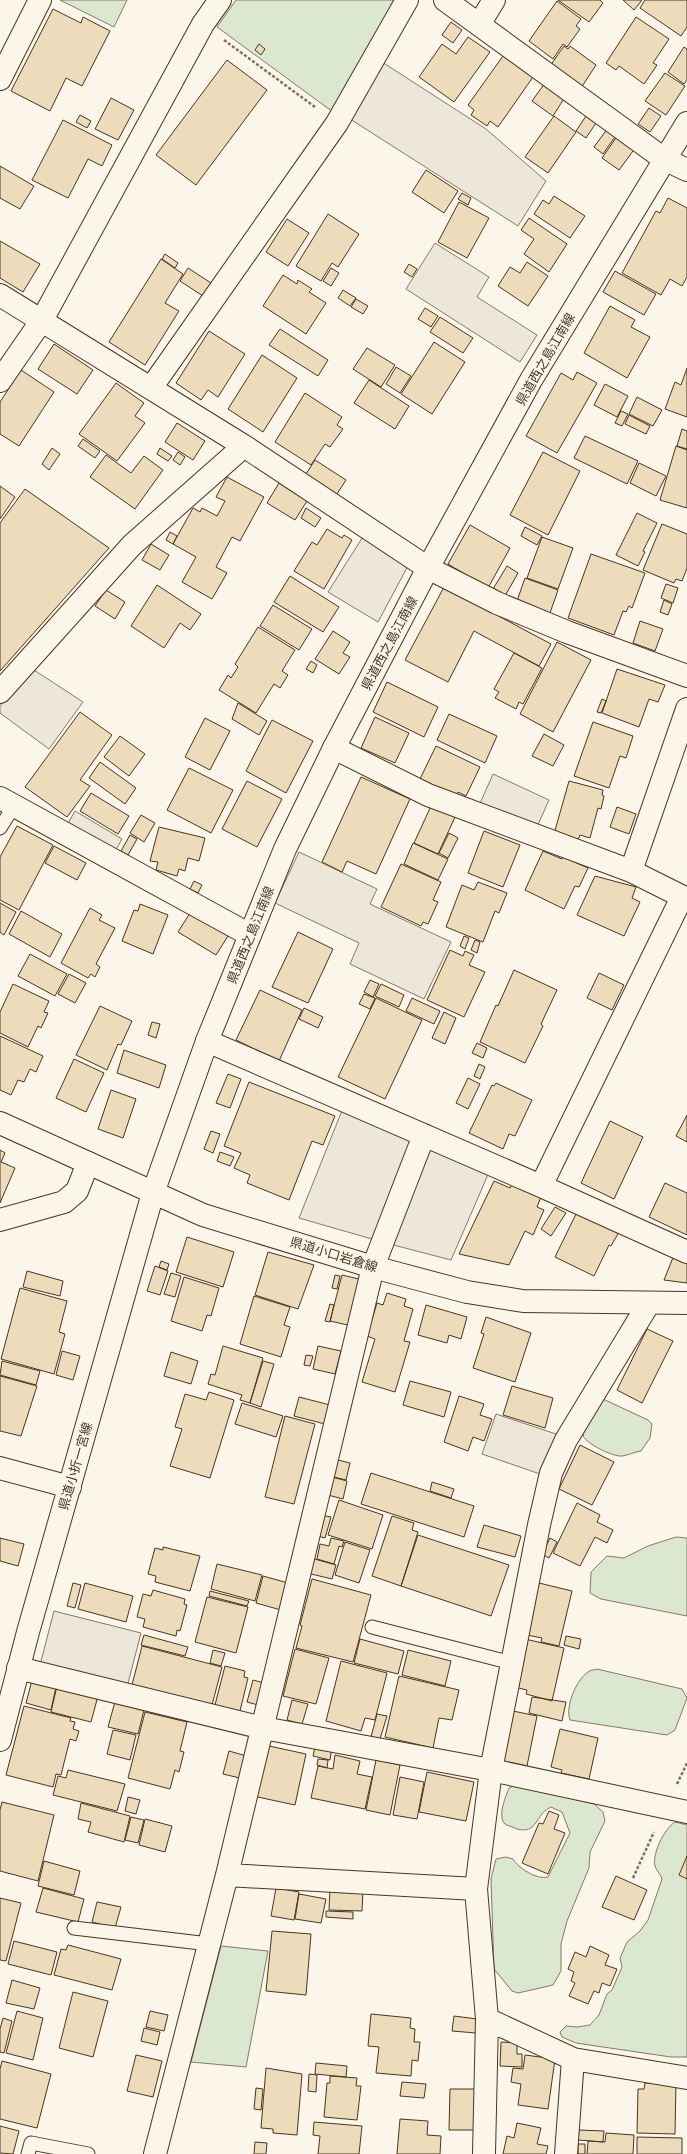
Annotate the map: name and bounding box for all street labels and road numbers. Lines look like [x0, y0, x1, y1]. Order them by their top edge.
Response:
street label: 県道西之島江南線 [512, 310, 578, 408]
street label: 県道西之島江南線 [358, 593, 420, 693]
street label: 県道西之島江南線 [223, 884, 277, 986]
street label: 県道小口岩倉線 [288, 1233, 380, 1275]
street label: 県道小折一宮線 [55, 1420, 95, 1512]

